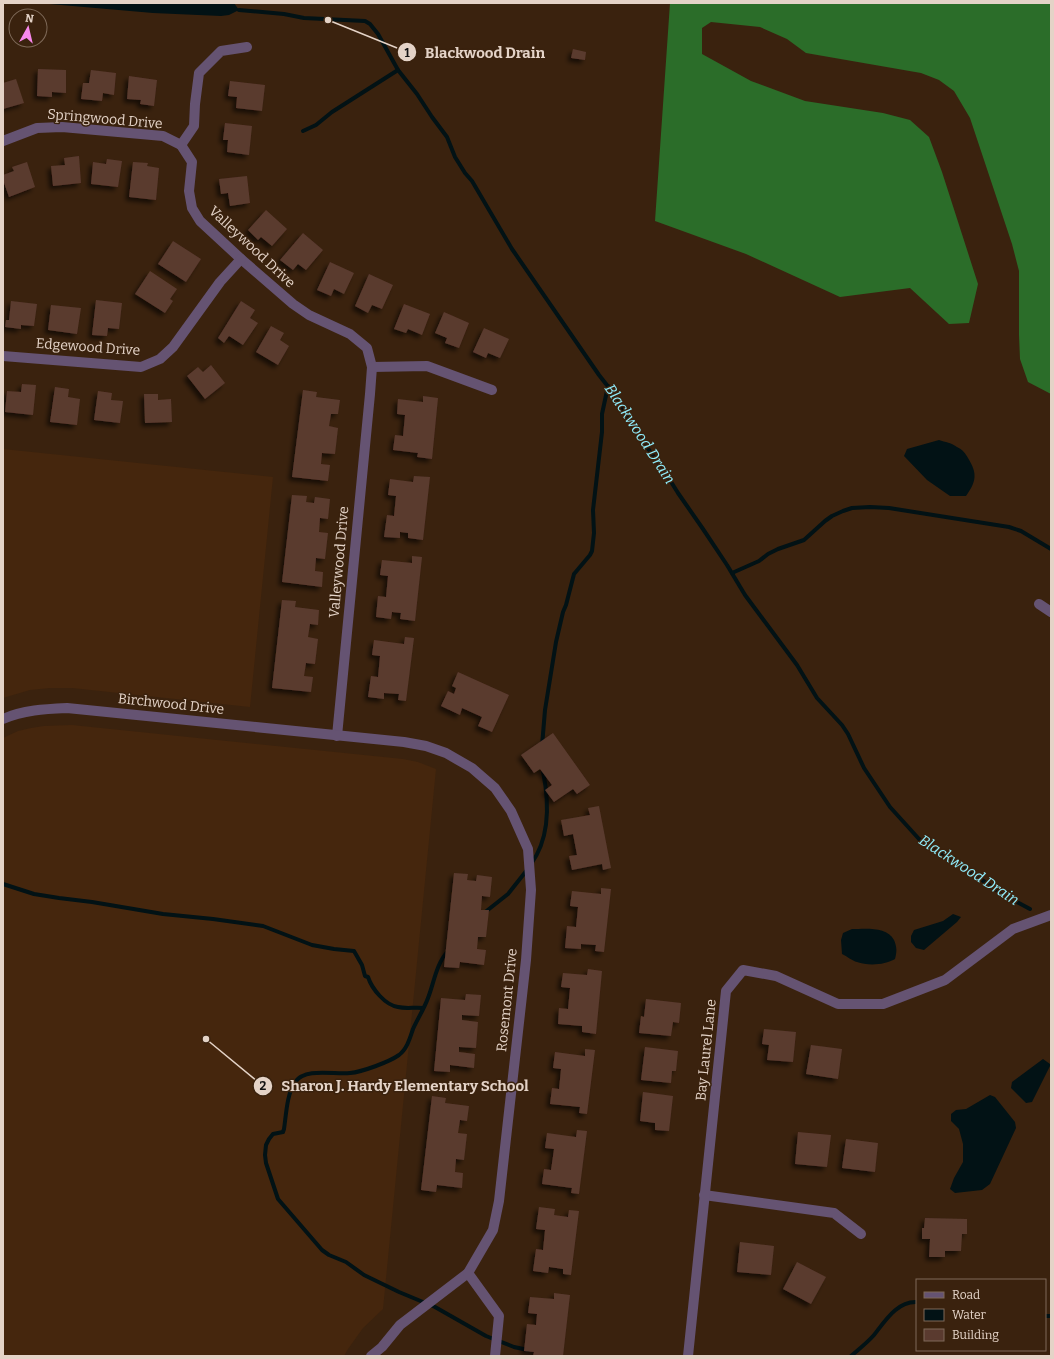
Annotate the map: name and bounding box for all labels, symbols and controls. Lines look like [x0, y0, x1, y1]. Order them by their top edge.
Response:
north arrow [8, 8, 48, 48]
text: N [24, 12, 35, 26]
callout: Blackwood Drain [397, 39, 553, 66]
text: Blackwood Drain [425, 44, 546, 62]
text: 1 [404, 46, 410, 60]
street label: Springwood Drive [47, 105, 163, 133]
street label: Valleywood Drive [205, 203, 299, 291]
street label: Edgewood Drive [35, 335, 141, 359]
water label: Blackwood Drain [601, 381, 679, 487]
street label: Valleywood Drive [326, 506, 352, 618]
street label: Birchwood Drive [117, 690, 225, 718]
water label: Blackwood Drain [916, 831, 1022, 909]
street label: Rosemont Drive [493, 947, 521, 1053]
street label: Bay Laurel Lane [692, 998, 720, 1102]
callout: Sharon J. Hardy Elementary School [253, 1073, 536, 1100]
text: Sharon J. Hardy Elementary School [281, 1077, 529, 1095]
text: 2 [260, 1079, 267, 1093]
legend [916, 1279, 1046, 1351]
text: Road [952, 1288, 980, 1302]
text: Water [952, 1308, 987, 1322]
text: Building [952, 1328, 999, 1342]

